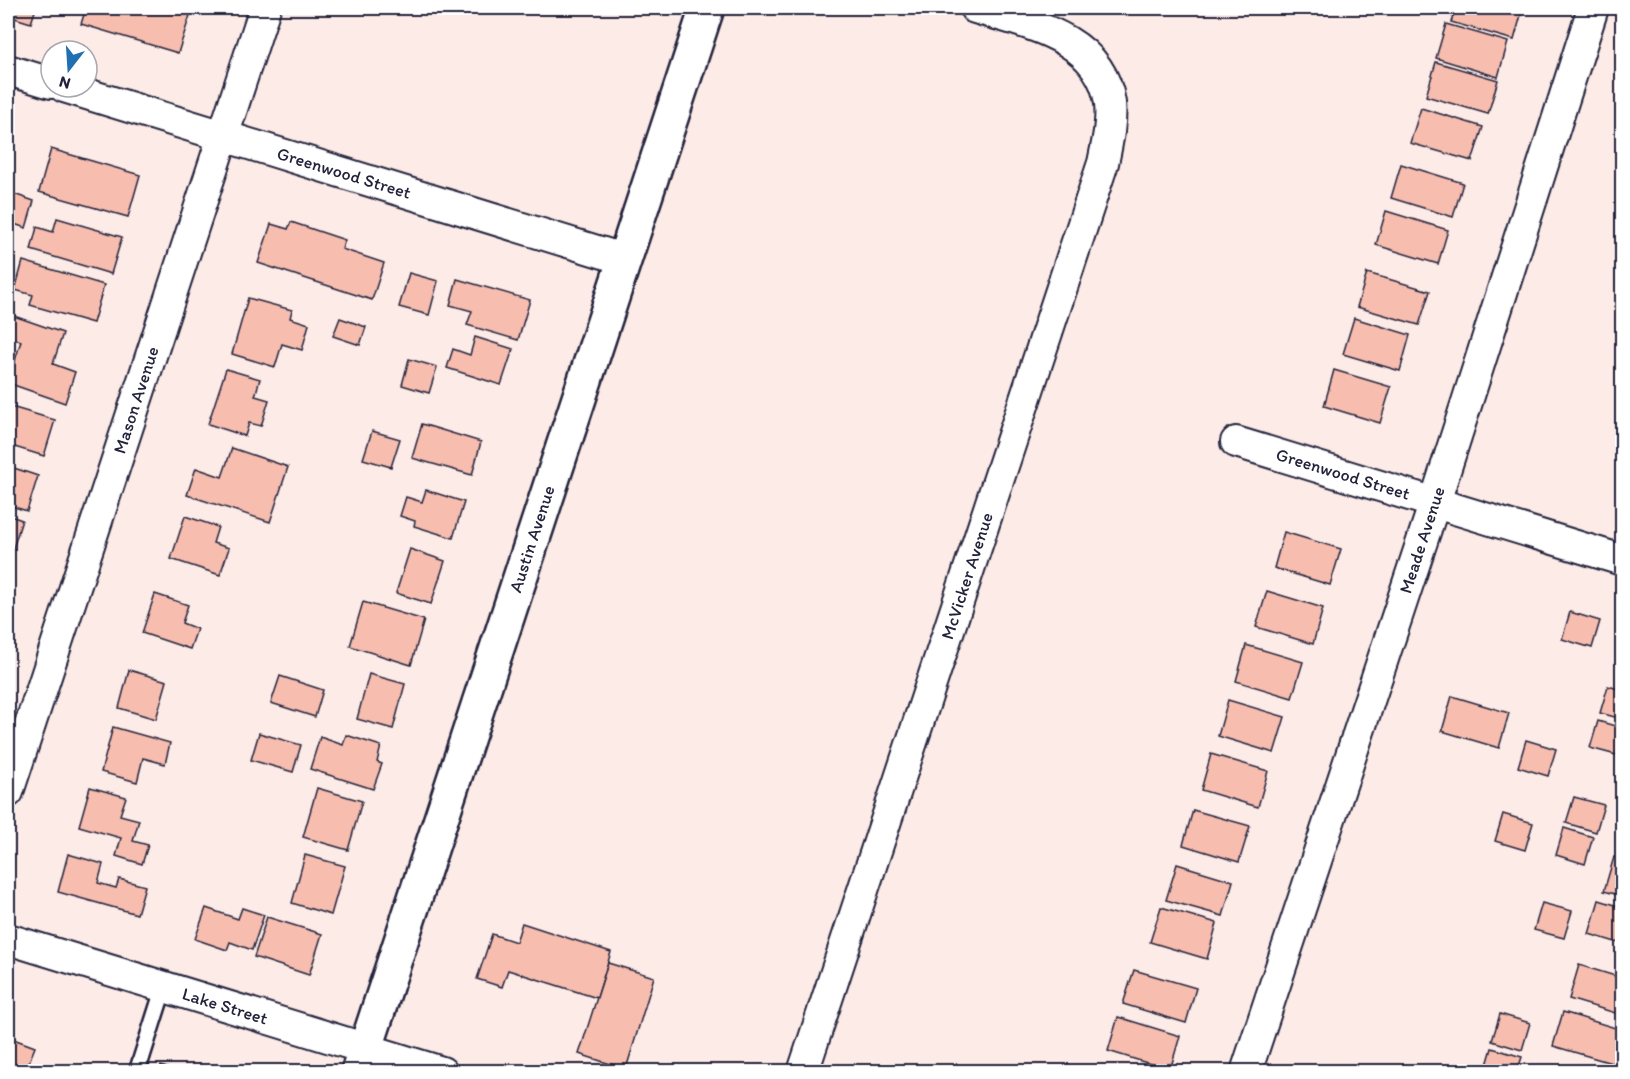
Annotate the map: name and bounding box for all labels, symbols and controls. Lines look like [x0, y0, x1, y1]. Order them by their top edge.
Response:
north arrow [39, 39, 99, 99]
text: N [57, 72, 73, 94]
street label: Greenwood Street [274, 142, 414, 204]
street label: Mason Avenue [108, 344, 164, 456]
street label: Greenwood Street [1273, 443, 1413, 505]
street label: Austin Avenue [504, 483, 560, 595]
street label: Meade Avenue [1394, 484, 1450, 596]
street label: McVicker Avenue [936, 510, 998, 642]
street label: Lake Street [180, 983, 271, 1030]

